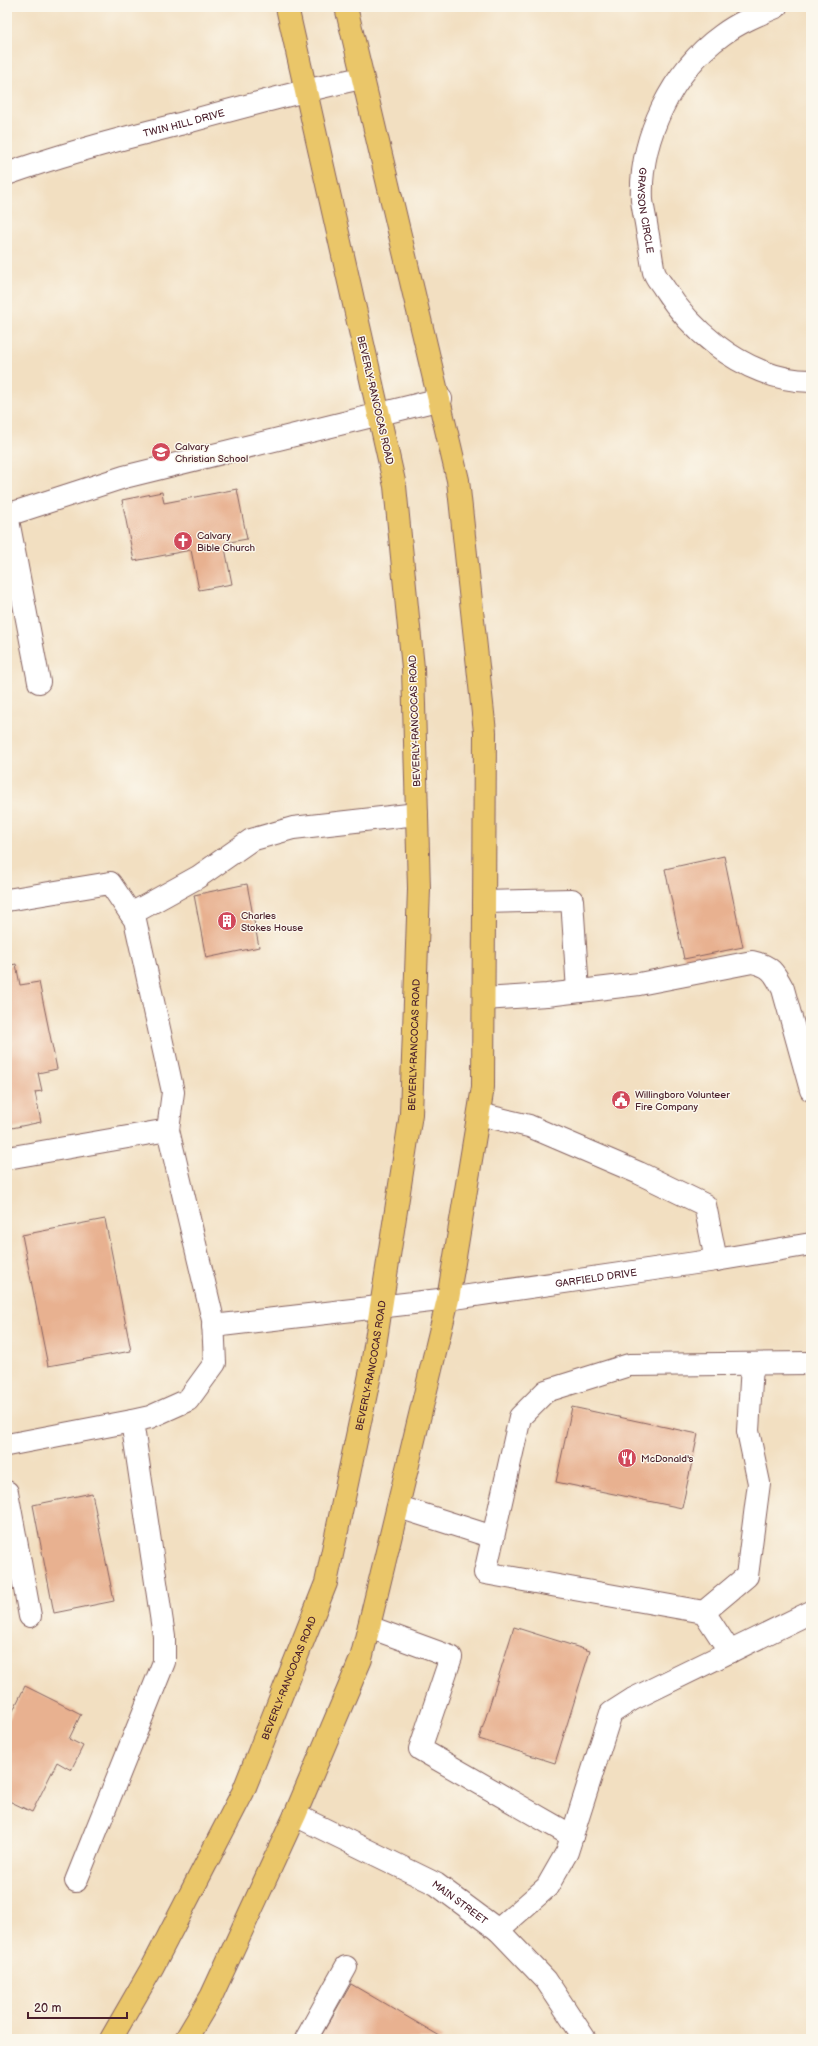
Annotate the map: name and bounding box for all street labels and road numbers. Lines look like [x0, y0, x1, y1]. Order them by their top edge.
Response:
street label: TWIN HILL DRIVE [142, 107, 226, 140]
street label: GRAYSON CIRCLE [635, 167, 656, 254]
street label: BEVERLY-RANCOCAS ROAD [354, 335, 396, 466]
street label: BEVERLY-RANCOCAS ROAD [407, 655, 423, 787]
street label: BEVERLY-RANCOCAS ROAD [406, 979, 423, 1111]
street label: GARFIELD DRIVE [554, 1267, 638, 1290]
street label: BEVERLY-RANCOCAS ROAD [353, 1300, 389, 1432]
street label: BEVERLY-RANCOCAS ROAD [259, 1615, 319, 1742]
street label: MAIN STREET [429, 1878, 490, 1927]

